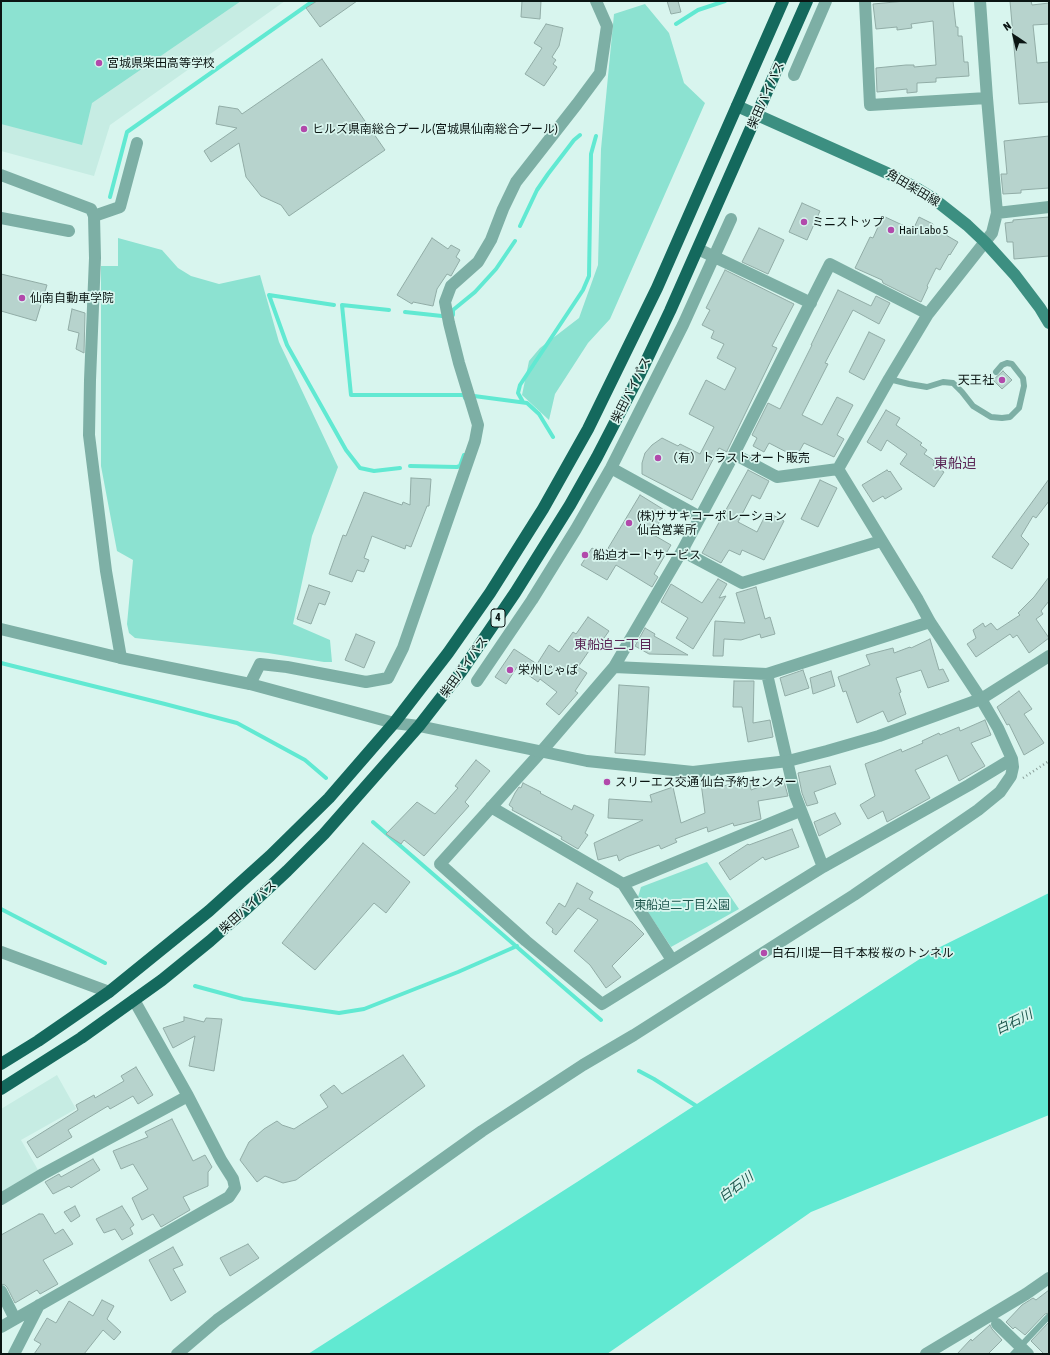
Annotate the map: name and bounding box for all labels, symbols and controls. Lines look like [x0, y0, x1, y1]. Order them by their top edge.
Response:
north arrow [994, 16, 1034, 56]
text: N [1001, 19, 1013, 33]
place label: 宮城県柴田高等学校 [107, 56, 215, 70]
marker: 宮城県柴田高等学校 [94, 58, 104, 68]
street label: 柴田バイパス [745, 59, 787, 131]
place label: ヒルズ県南総合プール(宮城県仙南総合プール) [312, 122, 558, 136]
marker: ヒルズ県南総合プール(宮城県仙南総合プール) [299, 124, 309, 134]
street label: 角田柴田線 [884, 166, 942, 210]
place label: ミニストップ [812, 215, 884, 229]
marker: ミニストップ [799, 217, 809, 227]
place label: Hair Labo 5 [899, 223, 948, 237]
marker: Hair Labo 5 [886, 225, 896, 235]
place label: 仙南自動車学院 [30, 291, 114, 305]
marker: 仙南自動車学院 [17, 293, 27, 303]
street label: 柴田バイパス [608, 355, 654, 425]
place label: 天王社 [958, 373, 994, 387]
marker: 天王社 [997, 375, 1007, 385]
place label: （有）トラストオート販売 [666, 451, 810, 465]
marker: （有）トラストオート販売 [653, 453, 663, 463]
district label: 東船迫 [934, 456, 976, 472]
place label: (株)ササキコーポレーション 仙台営業所 [637, 509, 787, 537]
marker: (株)ササキコーポレーション 仙台営業所 [624, 518, 634, 528]
place label: 船迫オートサービス [593, 548, 701, 562]
marker: 船迫オートサービス [580, 550, 590, 560]
road number: 4 [491, 609, 505, 627]
street label: 柴田バイパス [437, 634, 491, 700]
district label: 東船迫二丁目 [574, 637, 652, 653]
place label: 栄州じゃぱ [518, 663, 578, 677]
marker: 栄州じゃぱ [505, 665, 515, 675]
place label: スリーエス交通 仙台予約センター [615, 775, 797, 789]
marker: スリーエス交通 仙台予約センター [602, 777, 612, 787]
street label: 柴田バイパス [216, 878, 280, 936]
park label: 東船迫二丁目公園 [634, 898, 730, 912]
place label: 白石川堤一目千本桜 桜のトンネル [772, 946, 954, 960]
marker: 白石川堤一目千本桜 桜のトンネル [759, 948, 769, 958]
water label: 白石川 [993, 1006, 1035, 1038]
water label: 白石川 [716, 1169, 756, 1205]

